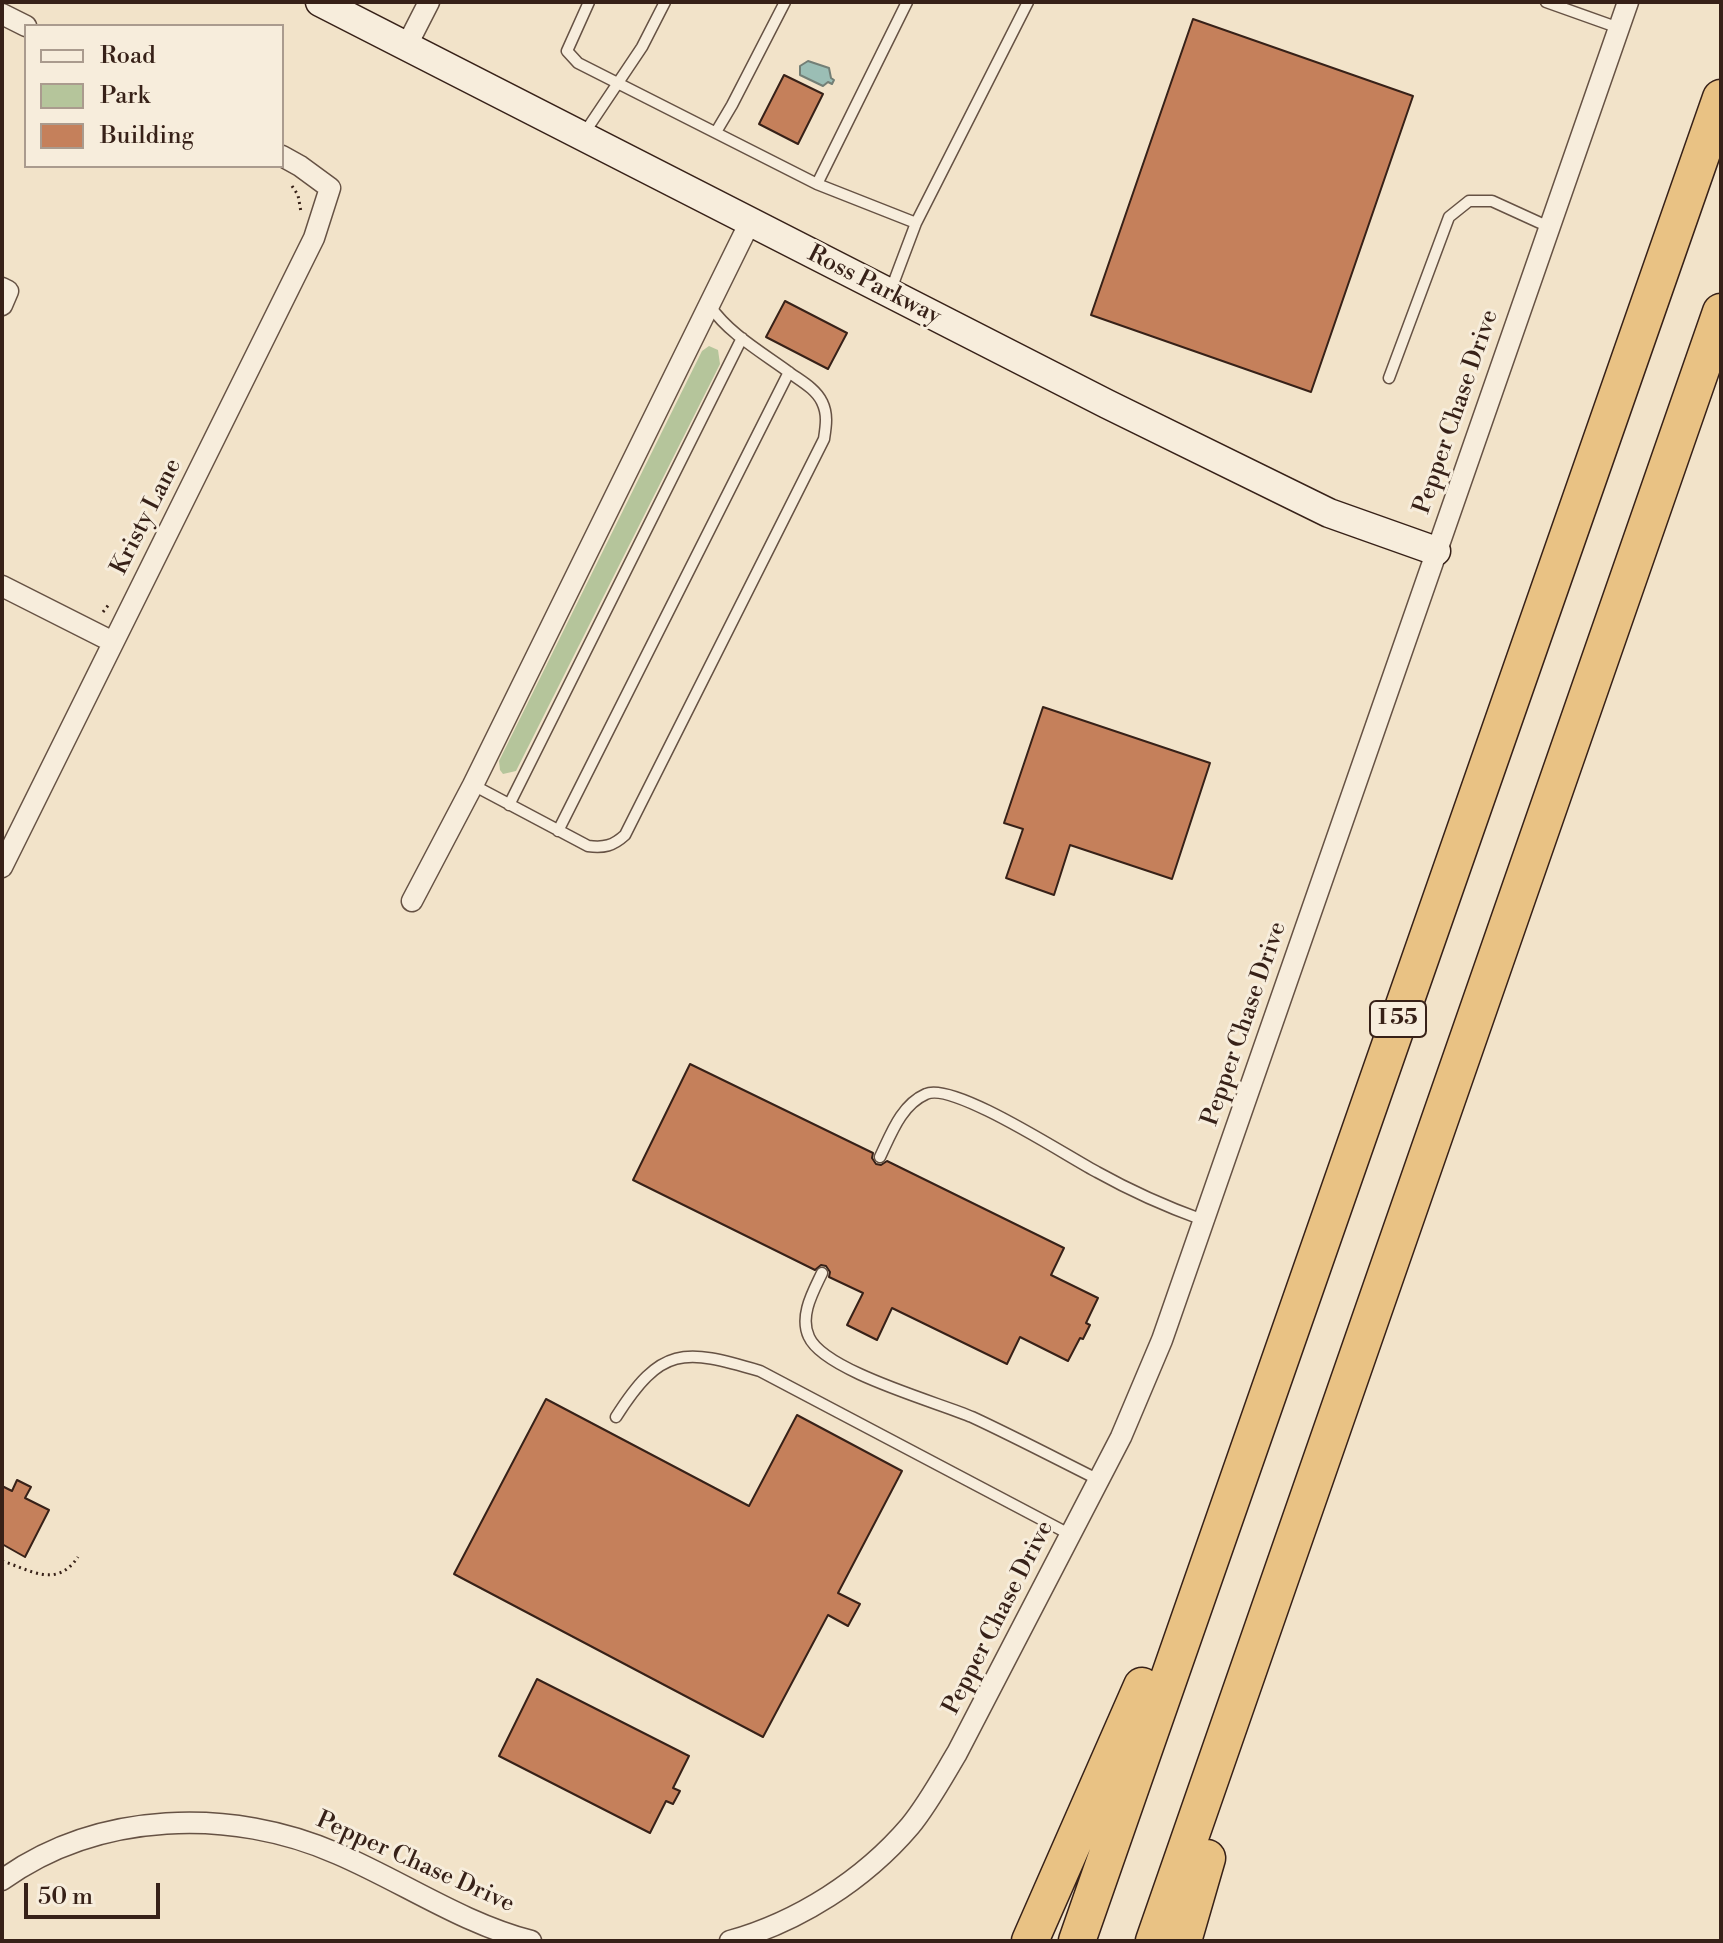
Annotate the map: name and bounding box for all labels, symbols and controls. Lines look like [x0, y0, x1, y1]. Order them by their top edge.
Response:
legend [24, 24, 284, 168]
text: Road [100, 41, 156, 71]
text: Park [100, 81, 150, 111]
text: Building [100, 121, 194, 151]
street label: Ross Parkway [802, 240, 946, 332]
street label: Pepper Chase Drive [1409, 306, 1505, 518]
street label: Kristy Lane [105, 454, 189, 580]
street label: Pepper Chase Drive [1197, 918, 1293, 1130]
road number: I 55 [1370, 1001, 1426, 1037]
street label: Pepper Chase Drive [938, 1516, 1060, 1720]
street label: Pepper Chase Drive [311, 1806, 519, 1920]
scale bar [28, 1867, 164, 1917]
text: 50 m [38, 1882, 93, 1912]

